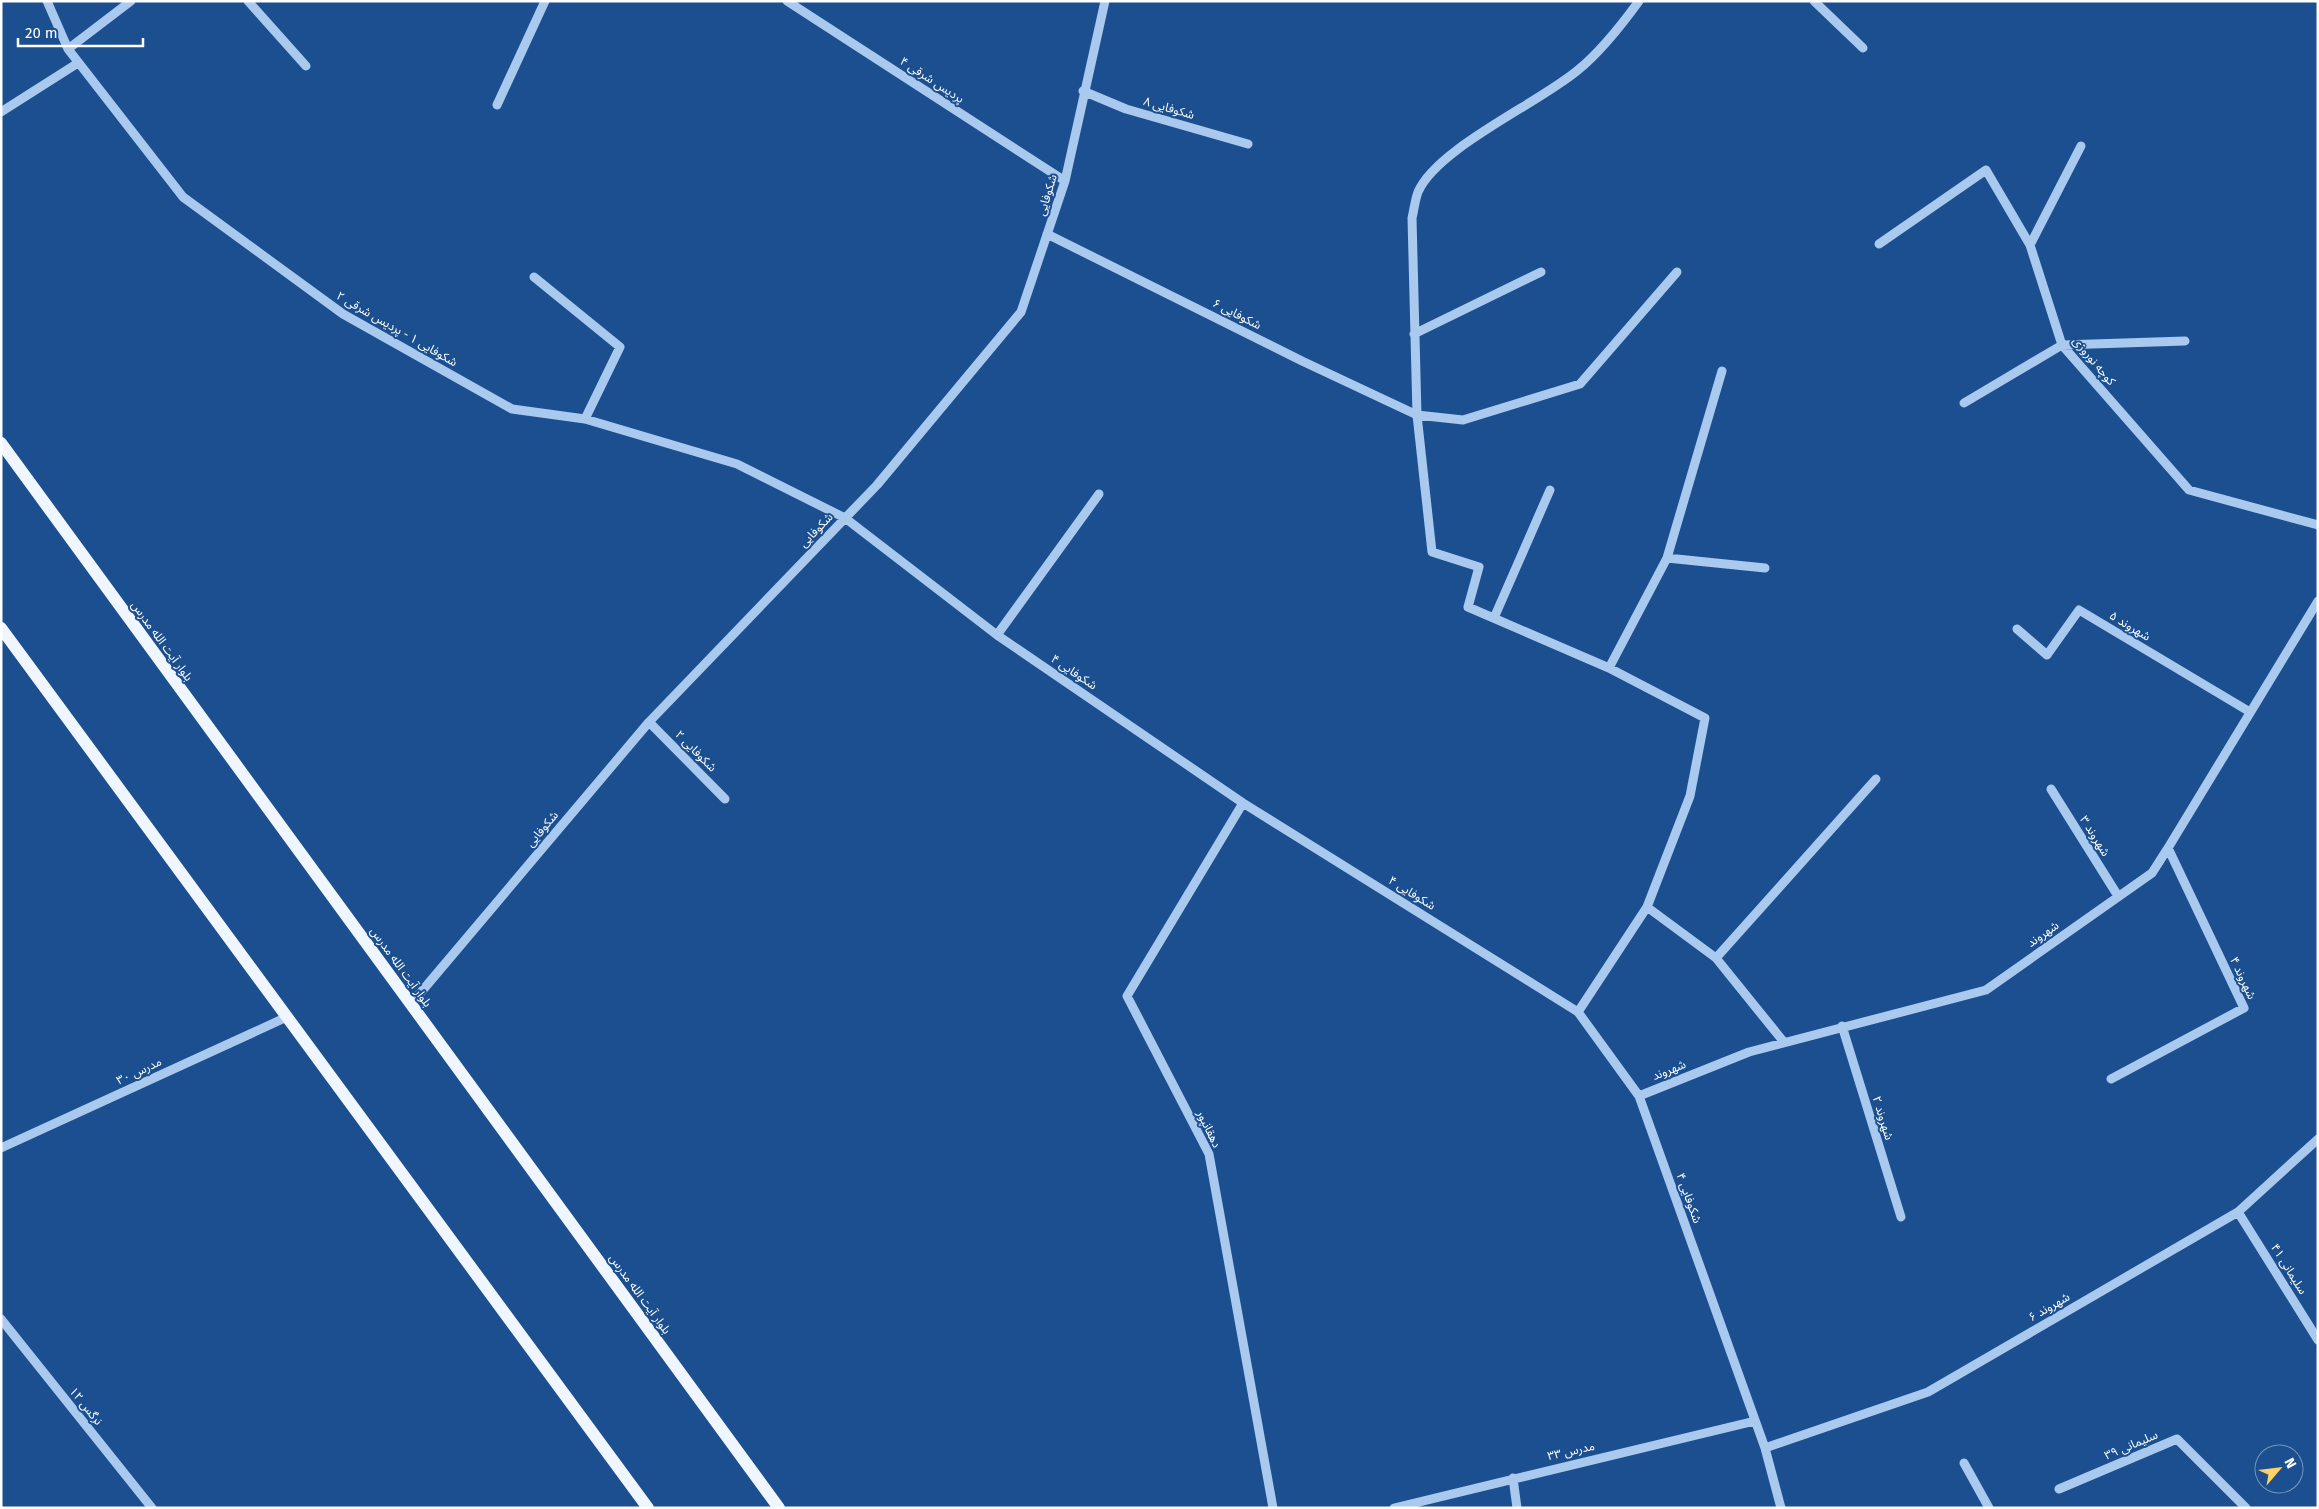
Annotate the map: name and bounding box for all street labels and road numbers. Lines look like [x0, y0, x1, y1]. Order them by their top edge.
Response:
street label: پردیس شرقی ۴ [897, 54, 967, 107]
street label: شکوفایی ۸ [1142, 94, 1196, 122]
street label: شکوفایی [1034, 173, 1060, 217]
street label: شکوفایی ۱ - پردیس شرقی ۲ [333, 289, 460, 370]
street label: شکوفایی ۶ [1210, 296, 1264, 332]
street label: کوچه نوروزی [2069, 334, 2119, 390]
street label: شکوفایی [796, 510, 836, 550]
street label: بلوار آیت الله مدرس [128, 598, 196, 684]
street label: شهروند ۵ [2107, 608, 2153, 644]
street label: شکوفایی ۴ [1048, 652, 1100, 693]
street label: شکوفایی ۲ [672, 727, 720, 775]
street label: شکوفایی [523, 808, 561, 850]
street label: شهروند ۳ [2077, 813, 2113, 859]
street label: شکوفایی ۴ [1386, 873, 1438, 913]
street label: شهروند [2025, 918, 2061, 950]
street label: بلوار آیت الله مدرس [367, 924, 435, 1010]
street label: شهروند ۴ [2227, 955, 2259, 1001]
street label: مدرس ۳۰ [114, 1054, 164, 1088]
street label: شهروند [1650, 1057, 1688, 1083]
street label: شهروند ۲ [1870, 1094, 1896, 1142]
street label: دهقانپور [1193, 1107, 1224, 1151]
street label: شکوفایی ۴ [1673, 1171, 1705, 1225]
street label: سلیمانی ۴۱ [2268, 1241, 2310, 1297]
street label: بلوار آیت الله مدرس [606, 1251, 674, 1337]
street label: شهروند ۶ [2026, 1290, 2072, 1324]
street label: نرگس ۱۲ [67, 1384, 105, 1428]
street label: سلیمانی ۳۹ [2102, 1427, 2160, 1463]
street label: مدرس ۳۳ [1546, 1439, 1596, 1463]

